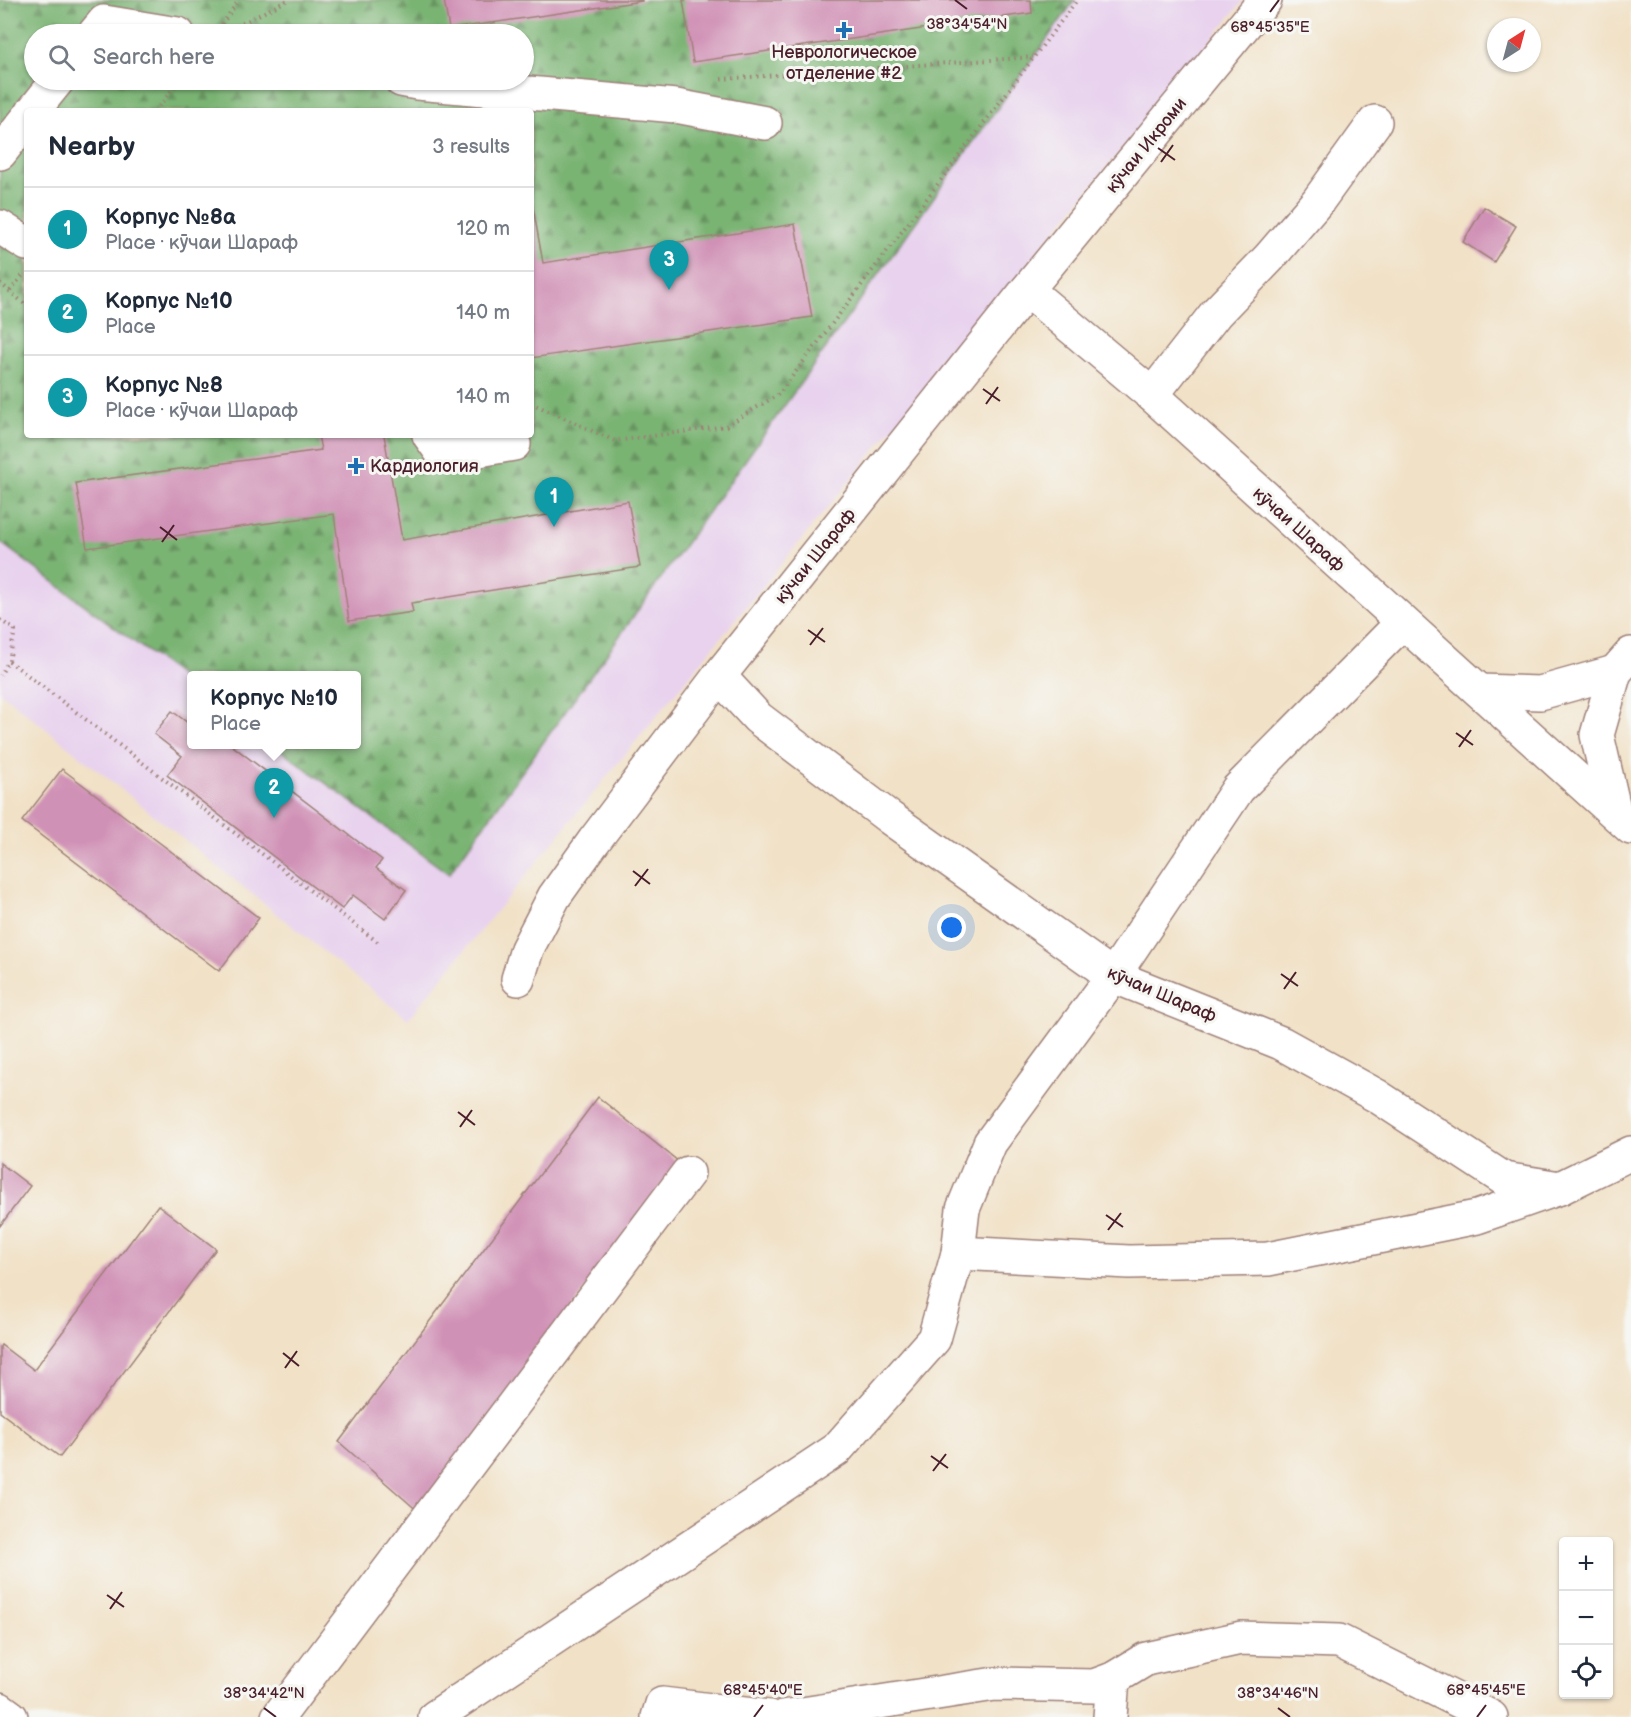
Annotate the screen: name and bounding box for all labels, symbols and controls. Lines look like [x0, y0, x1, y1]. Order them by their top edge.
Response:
text: 38°34'54"N [926, 15, 1008, 34]
text: 68°45'35"E [1230, 18, 1310, 37]
north arrow [1487, 18, 1541, 72]
marker: Неврологическое отделение #2 [835, 21, 853, 39]
search box [24, 24, 534, 90]
icon: search [45, 41, 78, 74]
place label: Неврологическое отделение #2 [771, 42, 917, 84]
text: Search here [93, 44, 215, 71]
street label: кӯчаи Икроми [1101, 93, 1191, 197]
text: Nearby [48, 132, 135, 163]
text: 3 results [432, 135, 510, 159]
text: Корпус №8а [105, 204, 236, 231]
text: 1 [63, 217, 72, 241]
text: 120 m [457, 217, 510, 241]
text: Place · кӯчаи Шараф [105, 231, 298, 255]
pin: 3 [650, 240, 688, 290]
text: Корпус №10 [105, 288, 233, 315]
text: 2 [62, 301, 73, 325]
text: 140 m [456, 301, 510, 325]
text: Place [105, 315, 156, 339]
text: Корпус №8 [105, 372, 223, 399]
text: 3 [62, 385, 73, 409]
text: 140 m [456, 385, 510, 409]
text: Place · кӯчаи Шараф [105, 399, 298, 423]
place label: Кардиология [370, 456, 479, 477]
marker: Кардиология [347, 457, 365, 475]
pin: 1 [534, 478, 574, 527]
street label: кӯчаи Шараф [1248, 483, 1349, 576]
street label: кӯчаи Шараф [771, 504, 860, 608]
popup [187, 671, 361, 749]
text: Корпус №10 [210, 685, 338, 712]
text: Place [210, 712, 261, 736]
pin: 2 [254, 768, 294, 818]
your location [937, 913, 966, 942]
street label: кӯчаи Шараф [1104, 962, 1219, 1027]
map controls [1559, 1537, 1613, 1699]
button: + [1559, 1537, 1613, 1591]
button: − [1559, 1591, 1613, 1645]
button: locate [1559, 1645, 1613, 1699]
text: 68°45'40"E [723, 1681, 803, 1700]
text: 68°45'45"E [1446, 1681, 1526, 1700]
text: 38°34'42"N [223, 1684, 305, 1703]
text: 38°34'46"N [1237, 1684, 1319, 1703]

